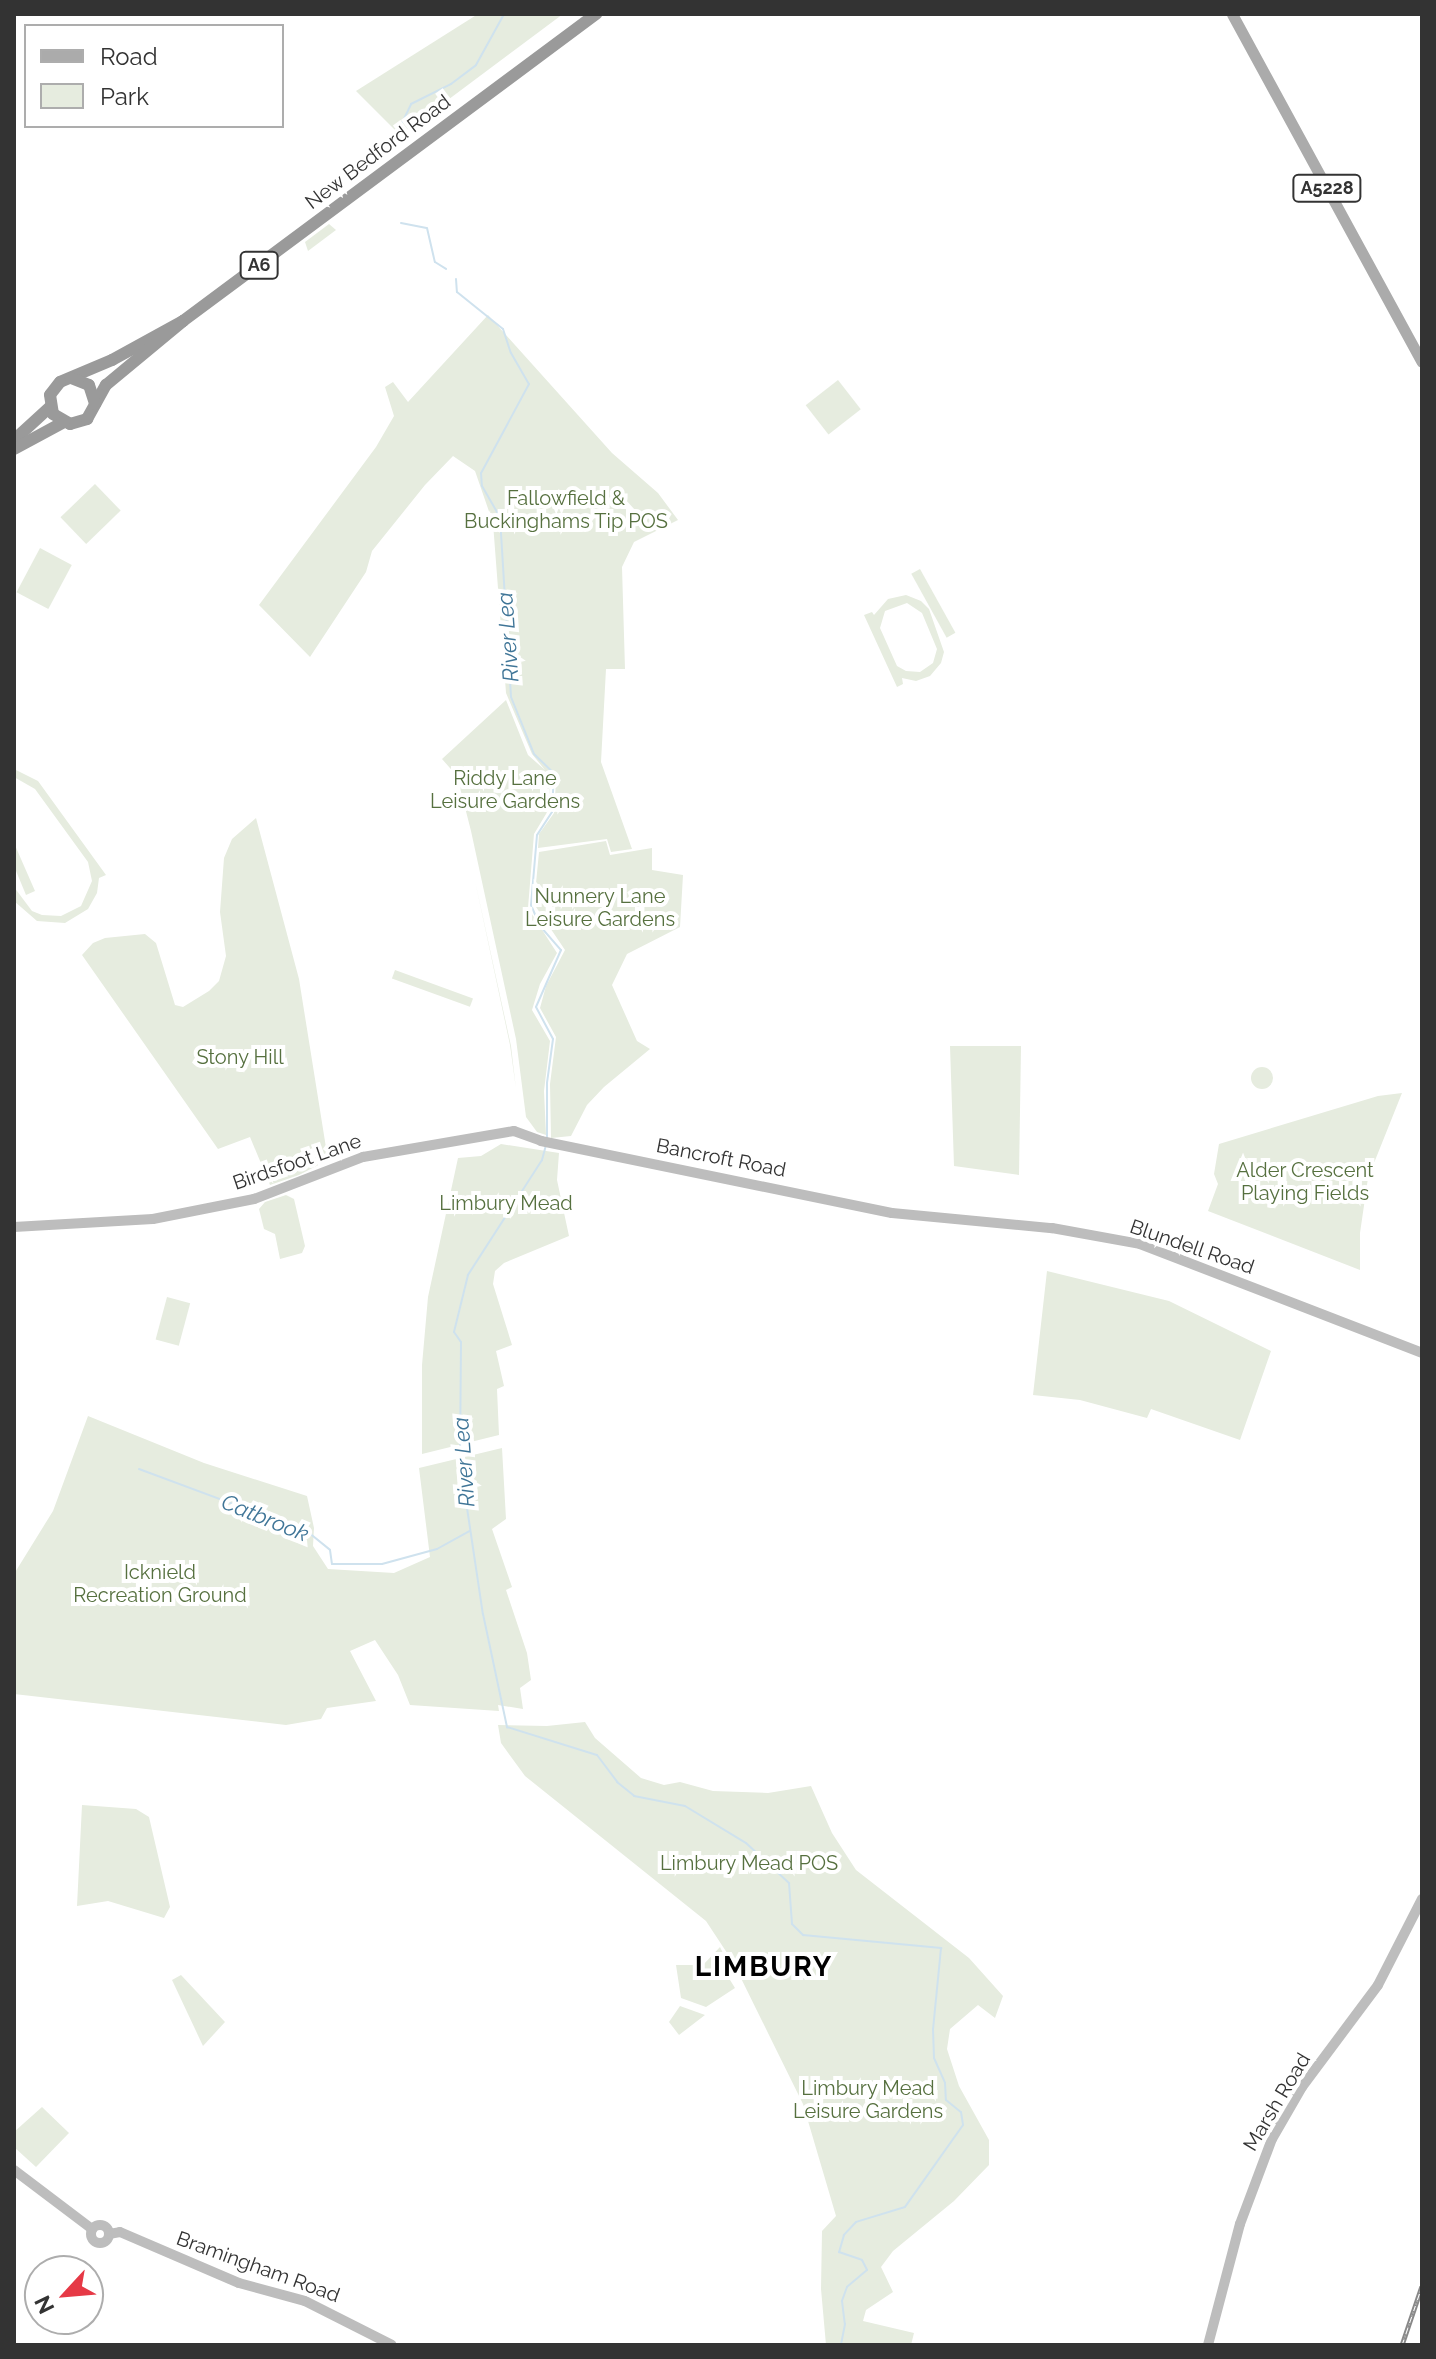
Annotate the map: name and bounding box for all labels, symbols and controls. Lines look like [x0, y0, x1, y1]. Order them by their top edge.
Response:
legend [24, 24, 284, 128]
text: Road [100, 42, 158, 71]
text: Park [100, 82, 149, 111]
street label: New Bedford Road [300, 89, 456, 215]
road number: A5228 [1291, 174, 1363, 202]
road number: A6 [239, 251, 279, 279]
park label: Fallowfield & Buckinghams Tip POS [464, 487, 668, 534]
water label: River Lea [492, 591, 524, 683]
park label: Riddy Lane Leisure Gardens [430, 767, 580, 814]
park label: Nunnery Lane Leisure Gardens [525, 884, 675, 931]
park label: Stony Hill [196, 1045, 284, 1069]
street label: Birdsfoot Lane [230, 1129, 364, 1195]
street label: Bancroft Road [654, 1134, 788, 1182]
park label: Alder Crescent Playing Fields [1236, 1158, 1374, 1205]
park label: Limbury Mead [439, 1191, 573, 1215]
street label: Blundell Road [1126, 1214, 1258, 1280]
water label: River Lea [448, 1416, 480, 1508]
water label: Catbrook [217, 1489, 313, 1547]
park label: Icknield Recreation Ground [73, 1560, 247, 1607]
park label: Limbury Mead POS [660, 1851, 838, 1875]
district label: LIMBURY [695, 1950, 833, 1984]
street label: Marsh Road [1238, 2049, 1316, 2155]
park label: Limbury Mead Leisure Gardens [793, 2076, 943, 2123]
street label: Bramingham Road [173, 2226, 343, 2308]
north arrow [24, 2255, 104, 2335]
text: N [29, 2291, 60, 2318]

